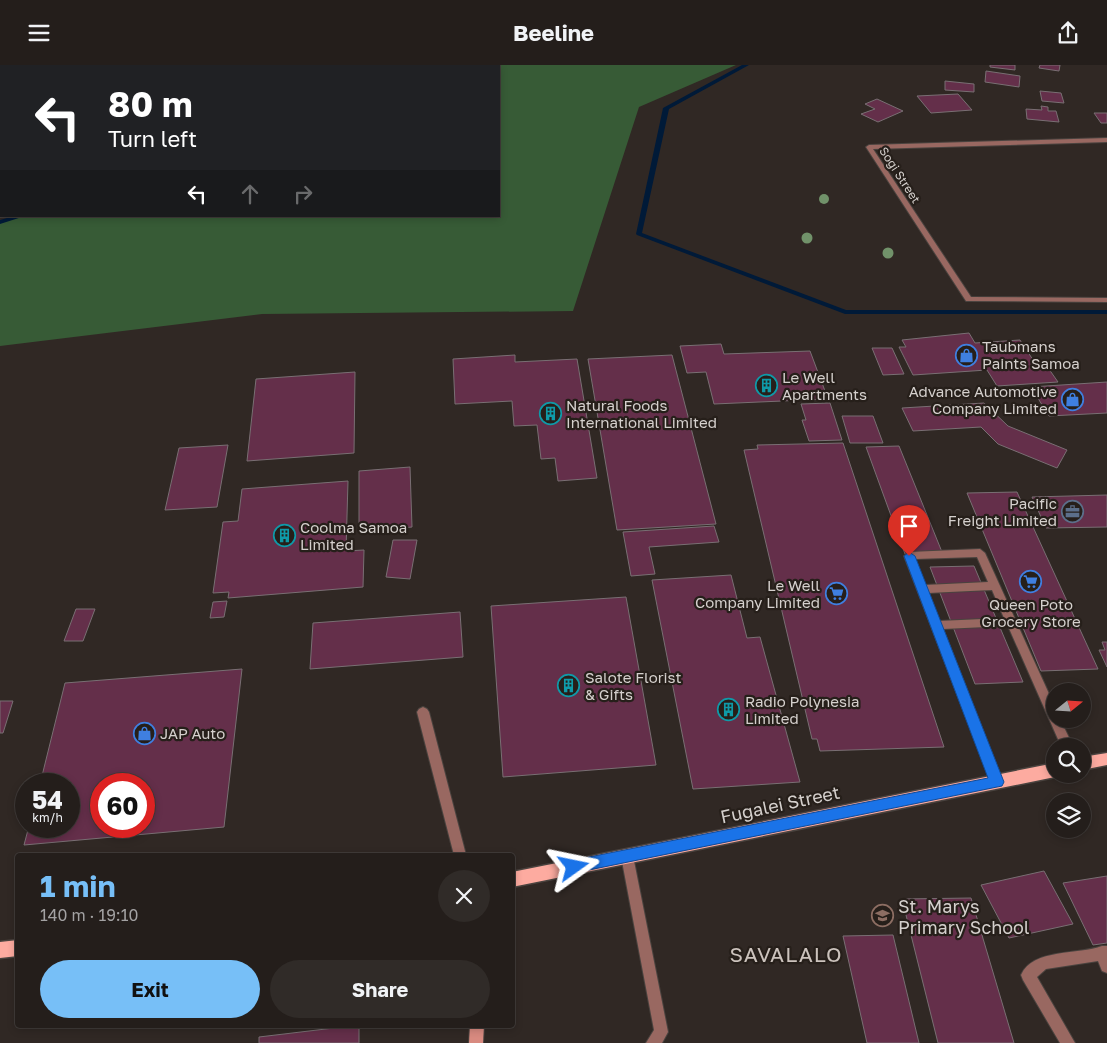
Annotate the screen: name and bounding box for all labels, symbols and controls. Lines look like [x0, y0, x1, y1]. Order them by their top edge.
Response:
icon: menu [25, 19, 53, 47]
text: Beeline [513, 19, 594, 46]
icon: share [1054, 19, 1082, 47]
text: 80 m [108, 83, 193, 125]
icon: left [25, 85, 90, 150]
text: Turn left [108, 125, 197, 152]
street label: Sogi Street [876, 144, 924, 206]
icon: left [183, 180, 211, 208]
icon: ahead [236, 180, 264, 208]
icon: right [289, 180, 317, 208]
place label: Taubmans Paints Samoa [982, 337, 1080, 372]
shop icon: Taubmans Paints Samoa [954, 343, 978, 367]
place label: Le Well Apartments [782, 368, 867, 403]
building icon: Le Well Apartments [754, 374, 778, 398]
place label: Advance Automotive Company Limited [909, 382, 1057, 417]
shop icon: Advance Automotive Company Limited [1061, 388, 1085, 412]
place label: Natural Foods International Limited [566, 396, 717, 431]
building icon: Natural Foods International Limited [538, 402, 562, 426]
place label: Pacific Freight Limited [948, 494, 1057, 529]
office icon: Pacific Freight Limited [1061, 500, 1085, 524]
pin [888, 505, 930, 556]
icon: arrive [895, 512, 923, 540]
place label: Coolma Samoa Limited [300, 518, 407, 553]
building icon: Coolma Samoa Limited [272, 524, 296, 548]
supermarket icon: Queen Poto Grocery Store [1019, 569, 1043, 593]
place label: Le Well Company Limited [695, 576, 820, 611]
supermarket icon: Le Well Company Limited [824, 582, 848, 606]
place label: Queen Poto Grocery Store [981, 595, 1081, 630]
place label: Salote Florist & Gifts [585, 668, 682, 703]
building icon: Salote Florist & Gifts [557, 674, 581, 698]
north arrow [1046, 683, 1091, 727]
map controls [1046, 683, 1091, 838]
place label: Radio Polynesia Limited [745, 692, 859, 727]
building icon: Radio Polynesia Limited [717, 698, 741, 722]
shop icon: JAP Auto [132, 721, 156, 745]
place label: JAP Auto [160, 724, 225, 742]
button: search [1046, 738, 1091, 783]
speed limit sign: 60 [90, 773, 155, 838]
street label: Fugalei Street [718, 781, 842, 827]
text: 54 [32, 784, 63, 815]
button: layers [1046, 793, 1091, 838]
text: km/h [32, 810, 63, 825]
position arrow [547, 840, 599, 892]
text: 1 min [40, 868, 116, 904]
button: close [438, 870, 490, 922]
place label: St. Marys Primary School [898, 895, 1030, 938]
school or university icon: St. Marys Primary School [870, 904, 894, 928]
text: 140 m · 19:10 [40, 905, 138, 925]
district label: SAVALALO [730, 941, 843, 967]
button: Exit [40, 960, 260, 1018]
button: Share [270, 960, 490, 1018]

